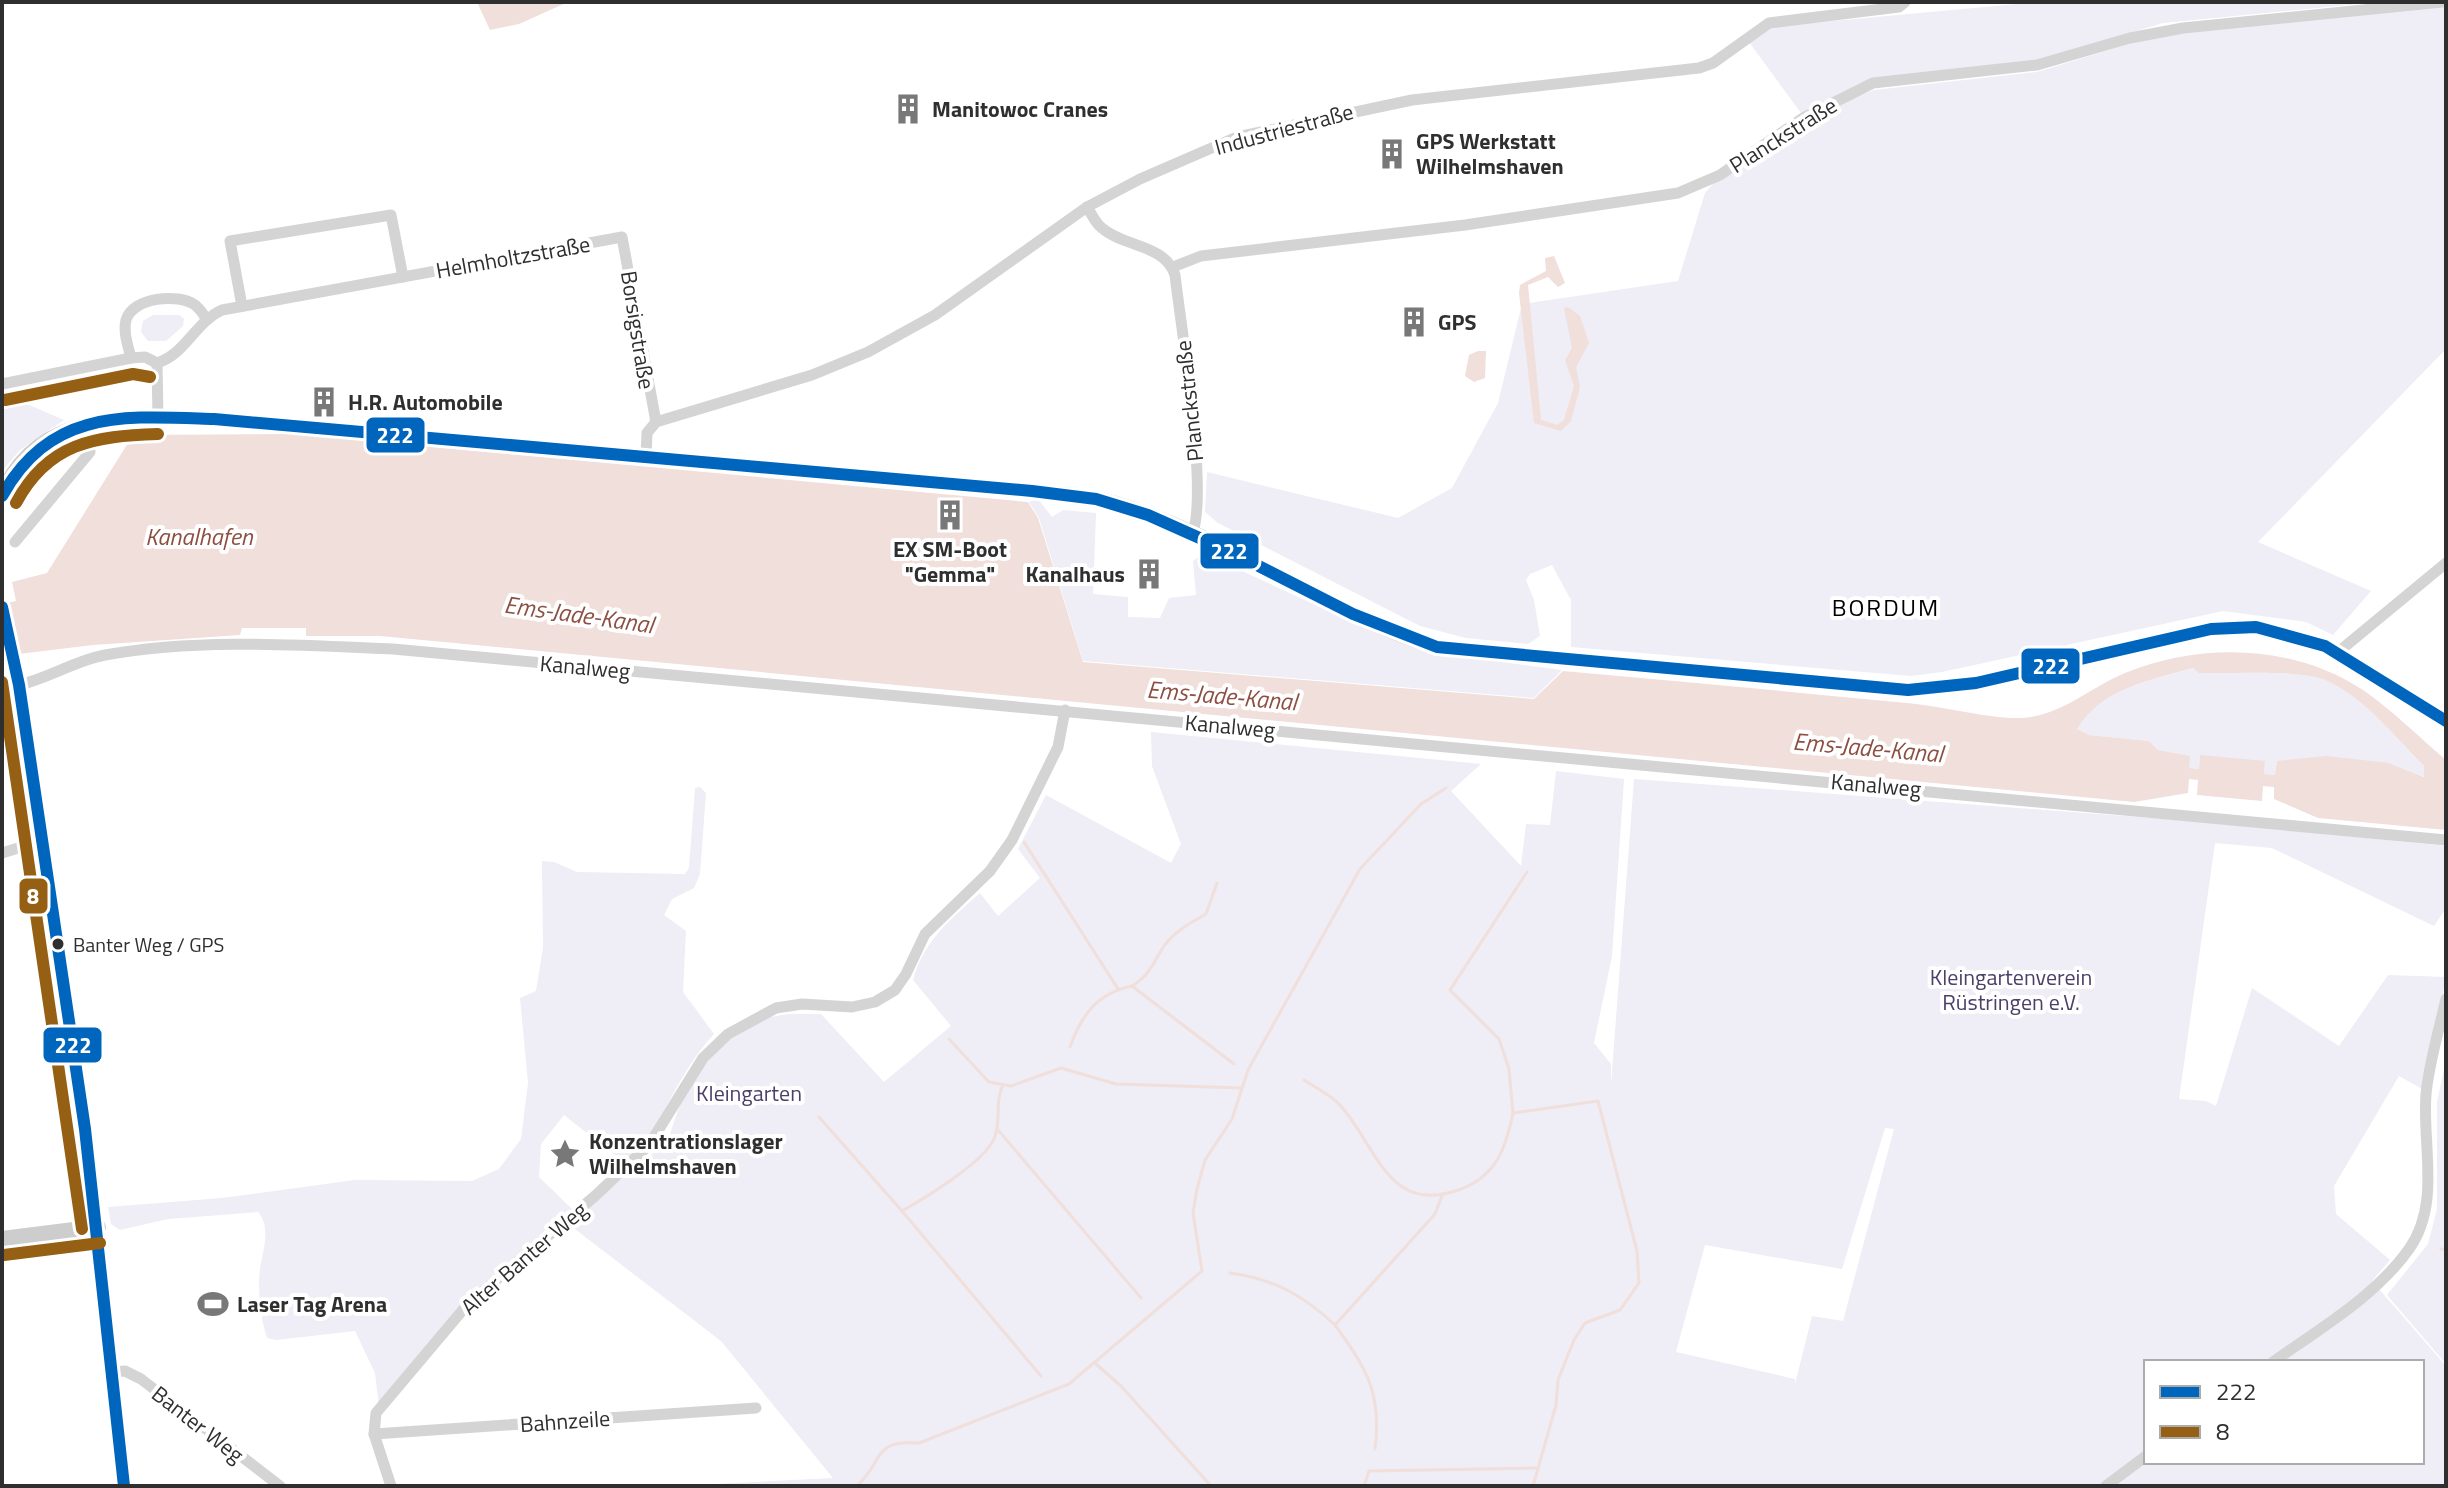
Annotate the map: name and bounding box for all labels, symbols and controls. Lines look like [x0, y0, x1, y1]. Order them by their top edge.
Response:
street label: Planckstraße [1723, 88, 1843, 182]
building icon: Manitowoc Cranes [891, 92, 925, 126]
place label: Manitowoc Cranes [932, 92, 1108, 126]
street label: Industriestraße [1211, 94, 1357, 164]
place label: GPS Werkstatt Wilhelmshaven [1416, 124, 1564, 183]
building icon: GPS Werkstatt Wilhelmshaven [1375, 137, 1409, 171]
street label: Helmholtzstraße [433, 227, 593, 287]
street label: Borsigstraße [612, 268, 664, 392]
building icon: GPS [1397, 305, 1431, 339]
place label: GPS [1438, 305, 1476, 339]
street label: Planckstraße [1166, 339, 1212, 463]
building icon: H.R. Automobile [307, 385, 341, 419]
place label: H.R. Automobile [348, 385, 503, 419]
line badge: 222 [365, 416, 426, 454]
text: 222 [377, 418, 413, 452]
building icon: EX SM-Boot "Gemma" [933, 498, 967, 532]
water label: Kanalhafen [145, 518, 254, 554]
place label: EX SM-Boot "Gemma" [893, 532, 1007, 591]
line badge: 222 [1199, 532, 1260, 570]
text: 222 [1211, 534, 1247, 568]
place label: Kanalhaus [1026, 557, 1125, 591]
building icon: Kanalhaus [1132, 557, 1166, 591]
water label: Ems-Jade-Kanal [502, 586, 659, 643]
district label: BORDUM [1832, 589, 1940, 625]
street label: Kanalweg [538, 646, 632, 688]
line badge: 222 [2020, 647, 2081, 685]
text: 222 [2033, 649, 2069, 683]
water label: Ems-Jade-Kanal [1146, 671, 1301, 720]
street label: Kanalweg [1183, 705, 1277, 747]
water label: Ems-Jade-Kanal [1792, 723, 1947, 772]
street label: Kanalweg [1829, 764, 1923, 806]
line badge: 8 [18, 877, 49, 915]
text: 8 [27, 879, 39, 913]
place label: Banter Weg / GPS [73, 929, 224, 960]
marker: Banter Weg / GPS [50, 936, 66, 952]
park label: Kleingartenverein Rüstringen e.V. [1930, 960, 2092, 1019]
line badge: 222 [42, 1026, 103, 1064]
text: 222 [55, 1028, 91, 1062]
park label: Kleingarten [696, 1076, 802, 1110]
place label: Konzentrationslager Wilhelmshaven [589, 1124, 783, 1183]
place icon: Konzentrationslager Wilhelmshaven [548, 1137, 582, 1171]
street label: Alter Banter Weg [453, 1193, 595, 1323]
sports icon: Laser Tag Arena [196, 1287, 230, 1321]
place label: Laser Tag Arena [237, 1287, 387, 1321]
legend [2144, 1360, 2424, 1464]
text: 222 [2216, 1373, 2256, 1409]
street label: Banter Weg [145, 1377, 251, 1471]
street label: Bahnzeile [519, 1401, 611, 1441]
text: 8 [2216, 1413, 2229, 1449]

